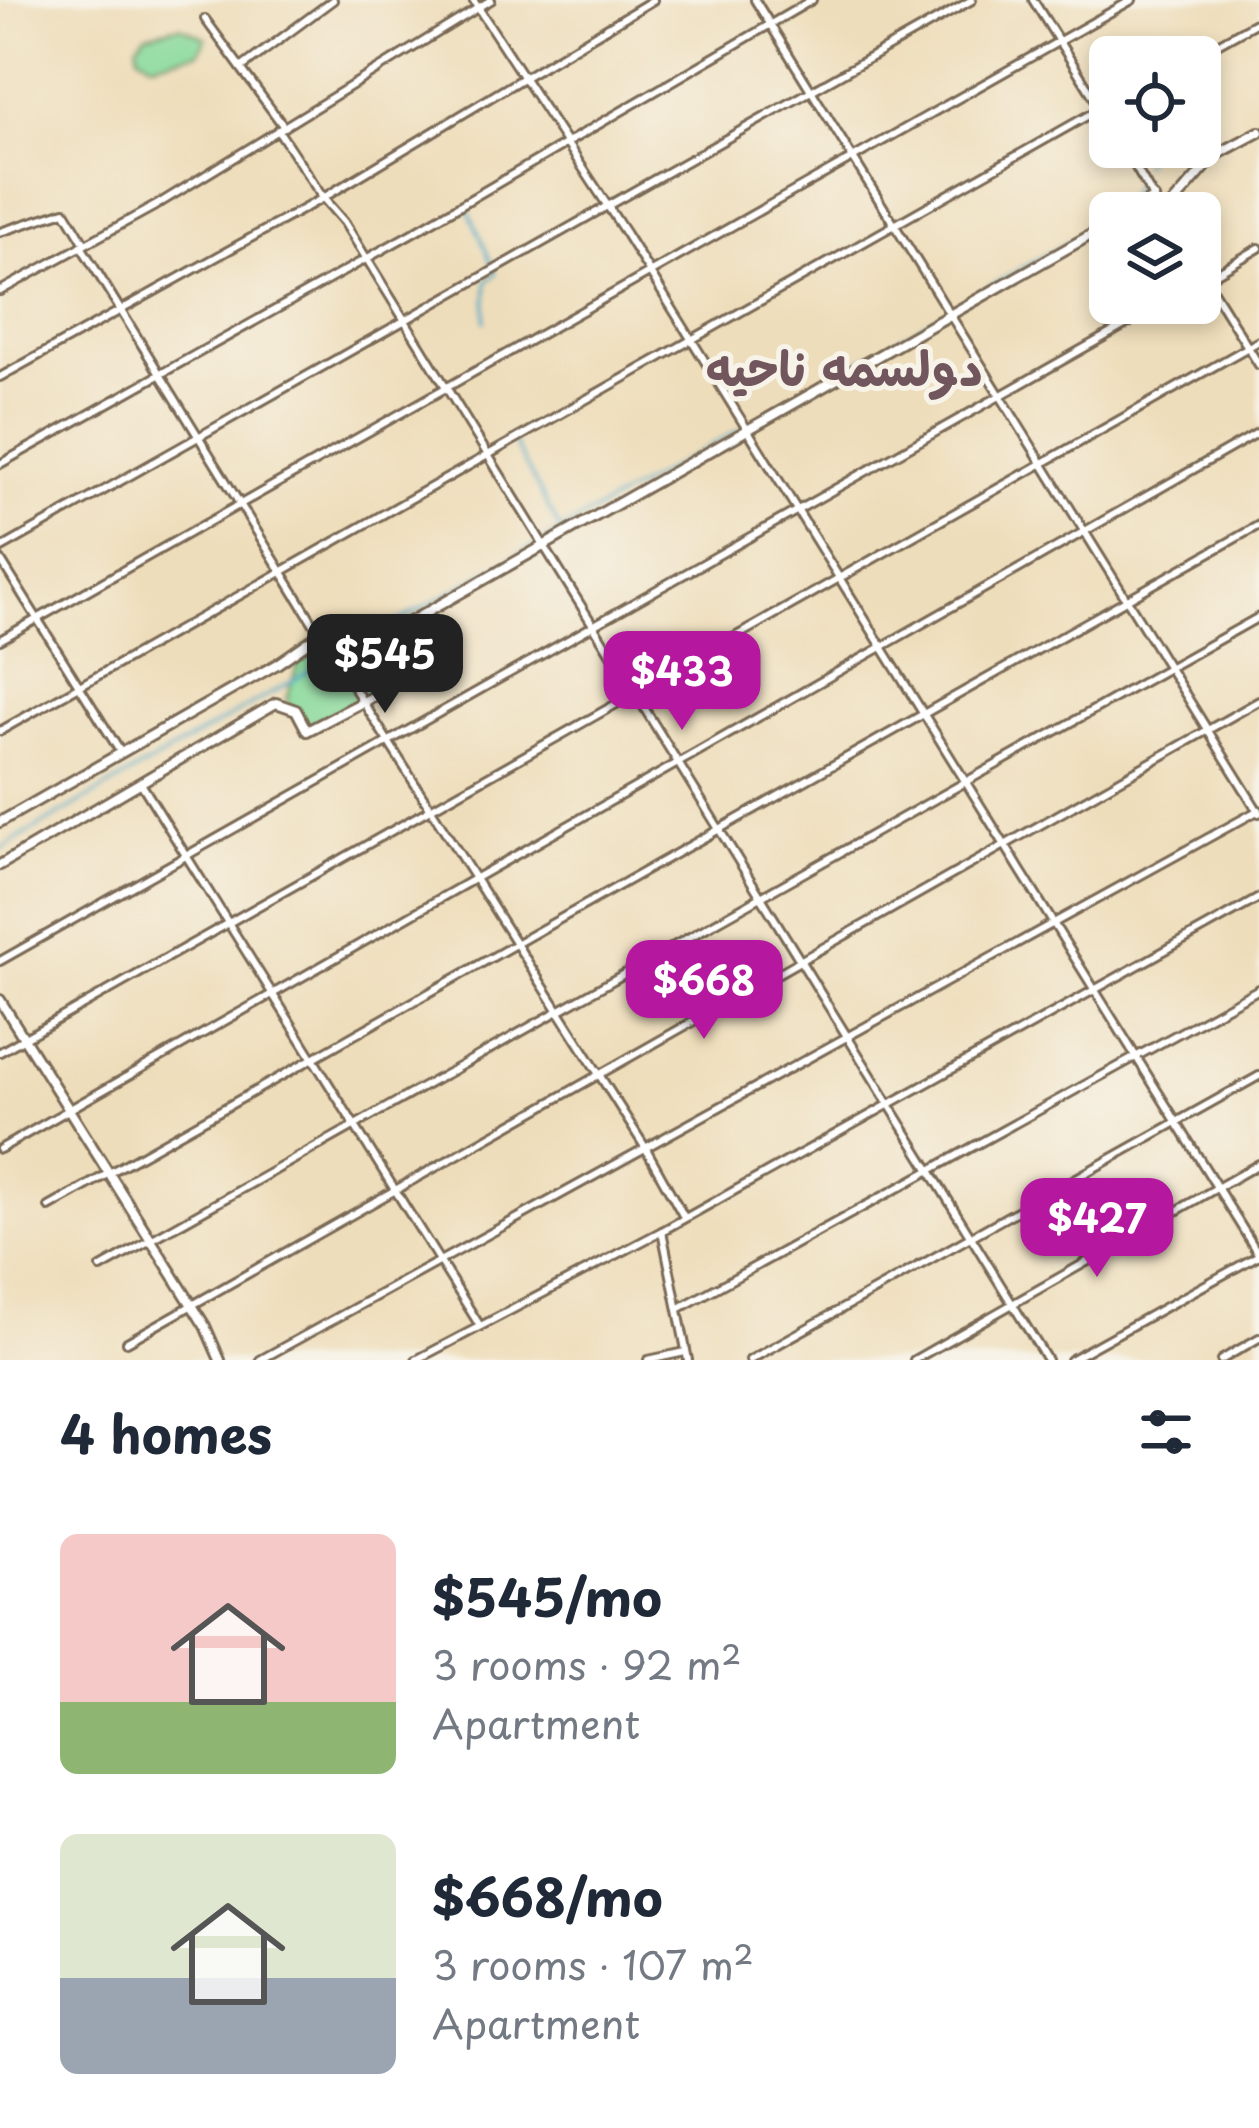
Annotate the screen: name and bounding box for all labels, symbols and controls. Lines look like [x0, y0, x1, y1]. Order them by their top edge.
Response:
map controls [1089, 36, 1221, 324]
button: locate [1089, 36, 1221, 168]
button: layers [1089, 192, 1221, 324]
district label: دولسمه ناحیه [705, 330, 983, 402]
pin: $545 [314, 614, 456, 716]
text: $545 [334, 623, 436, 682]
pin: $433 [611, 631, 753, 733]
text: $433 [630, 640, 734, 699]
pin: $668 [633, 940, 775, 1042]
text: $668 [653, 949, 755, 1008]
pin: $427 [1026, 1178, 1168, 1280]
text: $427 [1047, 1187, 1147, 1246]
text: 4 homes [60, 1394, 272, 1471]
icon: filters [1133, 1399, 1199, 1465]
text: $545/mo [432, 1557, 662, 1634]
icon: home [156, 1582, 300, 1726]
text: 3 rooms · 92 m² [432, 1634, 742, 1693]
text: Apartment [432, 1693, 640, 1752]
text: $668/mo [432, 1857, 663, 1934]
icon: home [156, 1882, 300, 2026]
text: 3 rooms · 107 m² [432, 1934, 754, 1993]
text: Apartment [432, 1993, 640, 2052]

